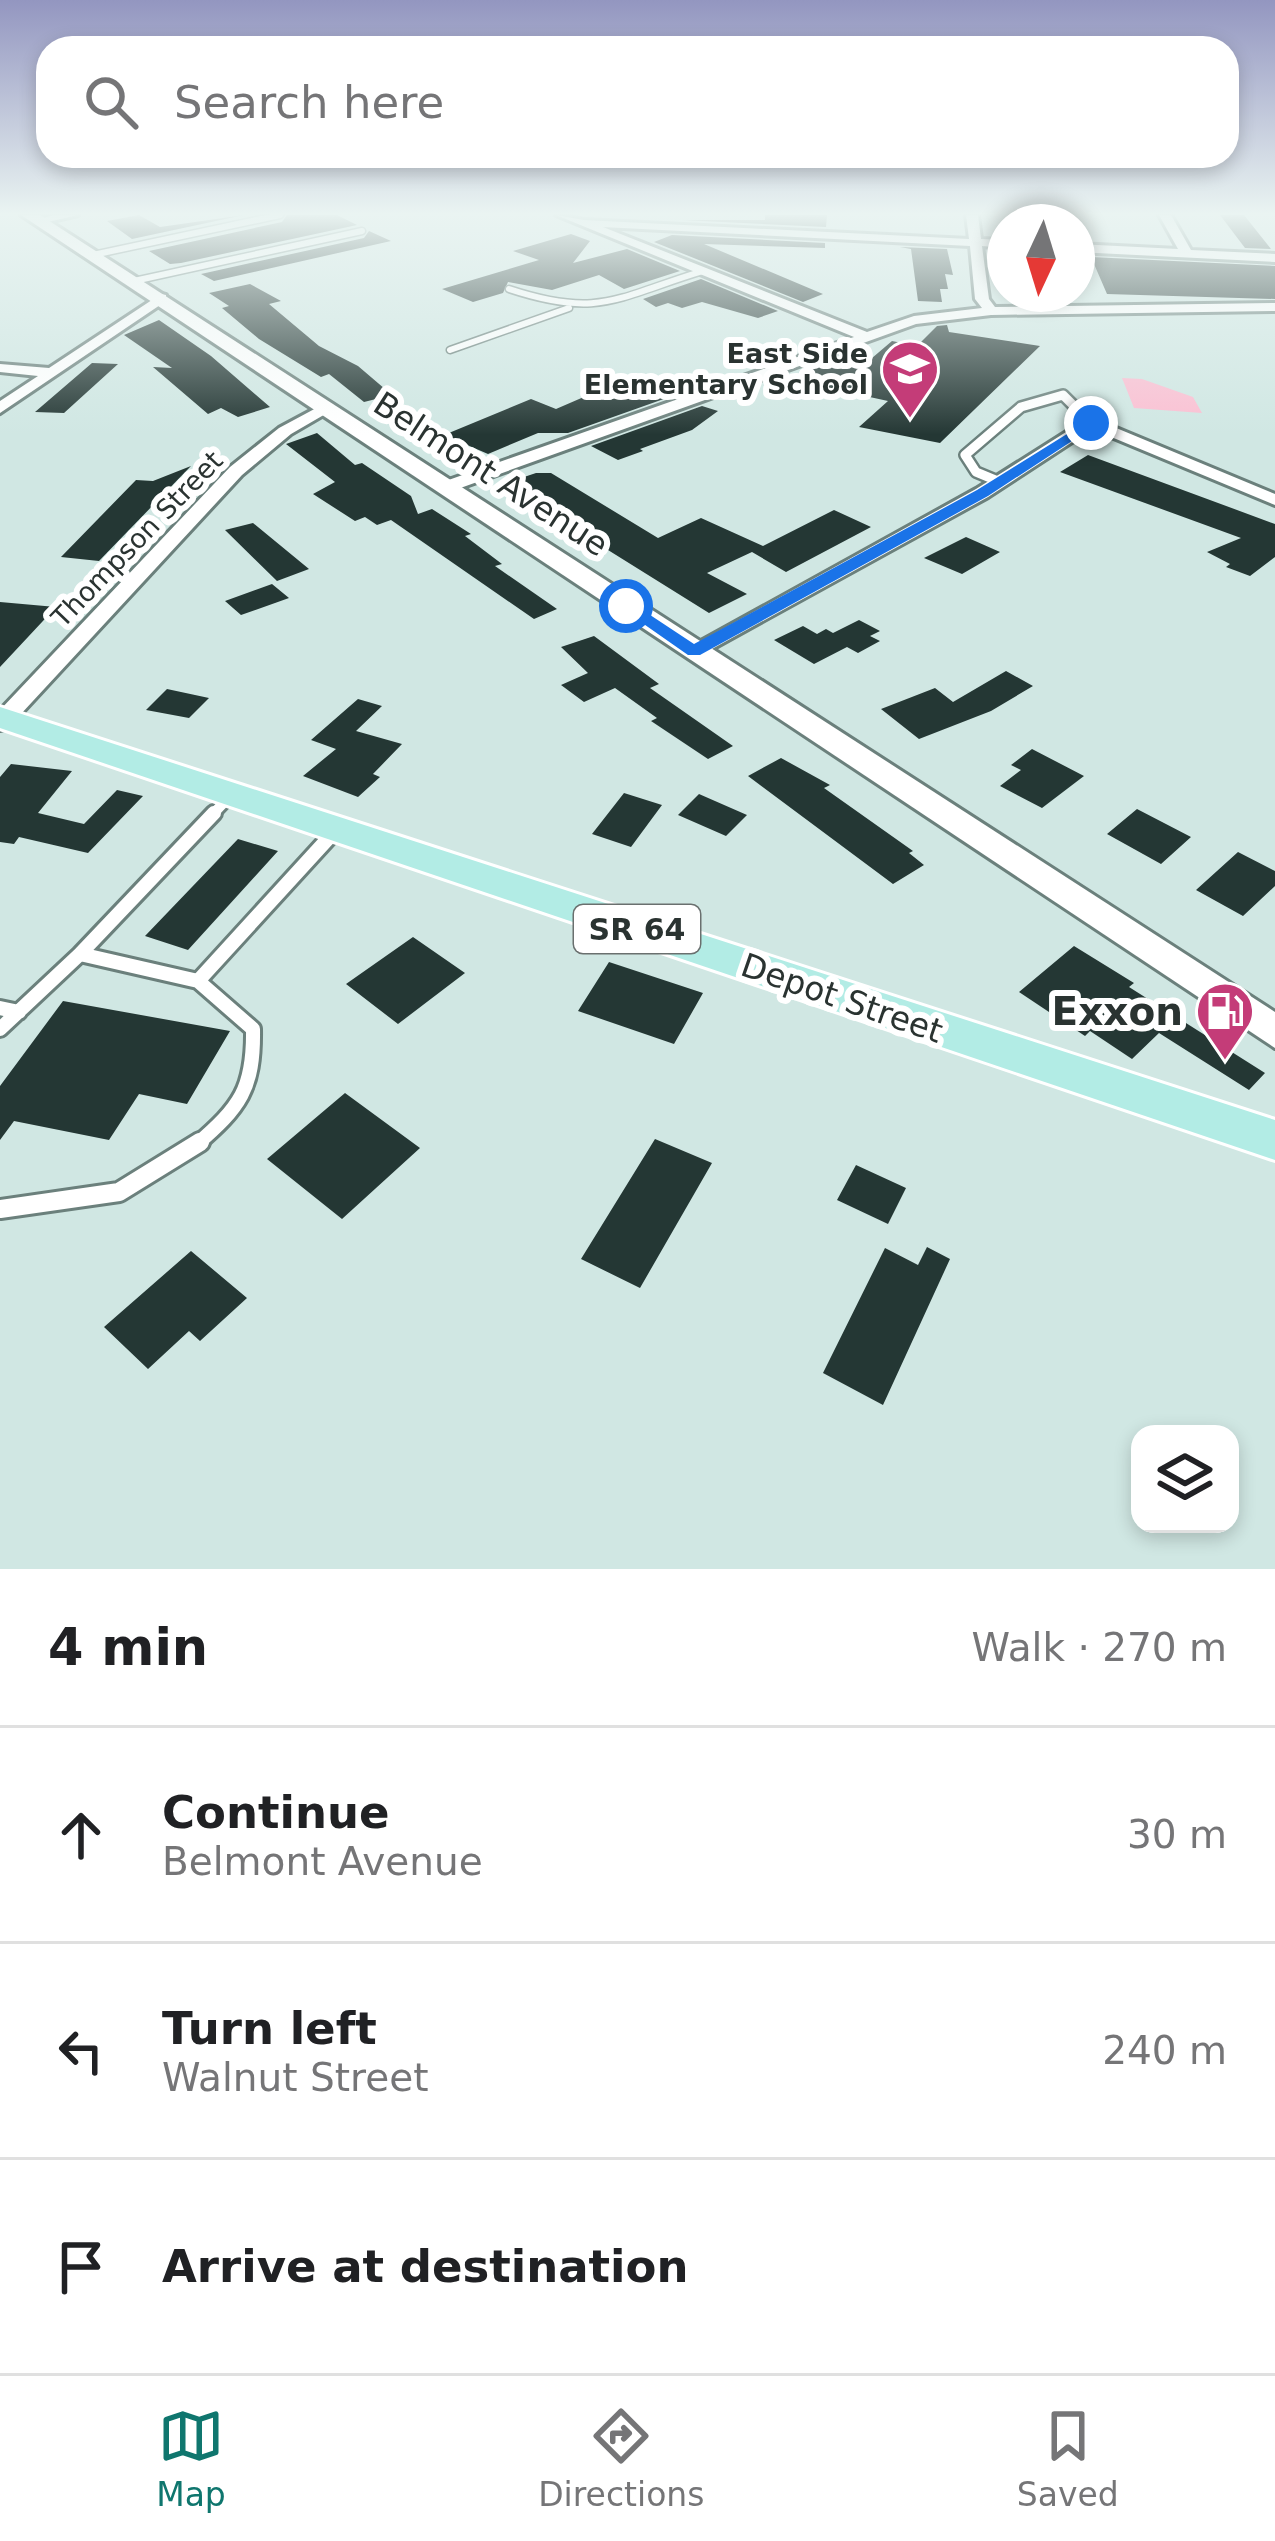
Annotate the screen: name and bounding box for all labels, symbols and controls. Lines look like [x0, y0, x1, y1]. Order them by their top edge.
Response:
search box [36, 36, 1239, 168]
icon: search [78, 69, 144, 135]
text: Search here [174, 76, 444, 129]
north arrow [987, 204, 1095, 312]
place label: East Side Elementary School [584, 338, 868, 400]
school or university icon: East Side Elementary School [879, 338, 941, 420]
street label: Belmont Avenue [367, 384, 615, 564]
route end [1064, 396, 1118, 450]
street label: Thompson Street [45, 445, 229, 634]
route start [599, 579, 653, 633]
road number: SR 64 [574, 905, 700, 953]
street label: Depot Street [736, 945, 948, 1051]
fuel station icon: Exxon [1194, 980, 1256, 1062]
place label: Exxon [1051, 989, 1183, 1034]
map controls [1131, 1425, 1239, 1533]
button: layers [1131, 1425, 1239, 1533]
text: 4 min [48, 1618, 208, 1677]
text: Walk · 270 m [972, 1625, 1227, 1670]
text: Continue [162, 1786, 390, 1839]
icon: ahead [48, 1802, 114, 1868]
text: 30 m [1127, 1812, 1227, 1857]
text: Belmont Avenue [162, 1839, 483, 1884]
text: Turn left [162, 2002, 377, 2055]
icon: left [48, 2018, 114, 2084]
text: 240 m [1102, 2028, 1227, 2073]
text: Walnut Street [162, 2055, 428, 2100]
icon: arrive [48, 2234, 114, 2300]
text: Arrive at destination [162, 2240, 688, 2293]
tab: Map [156, 2403, 226, 2514]
tab: Directions [538, 2403, 704, 2514]
tab: Saved [1017, 2403, 1119, 2514]

